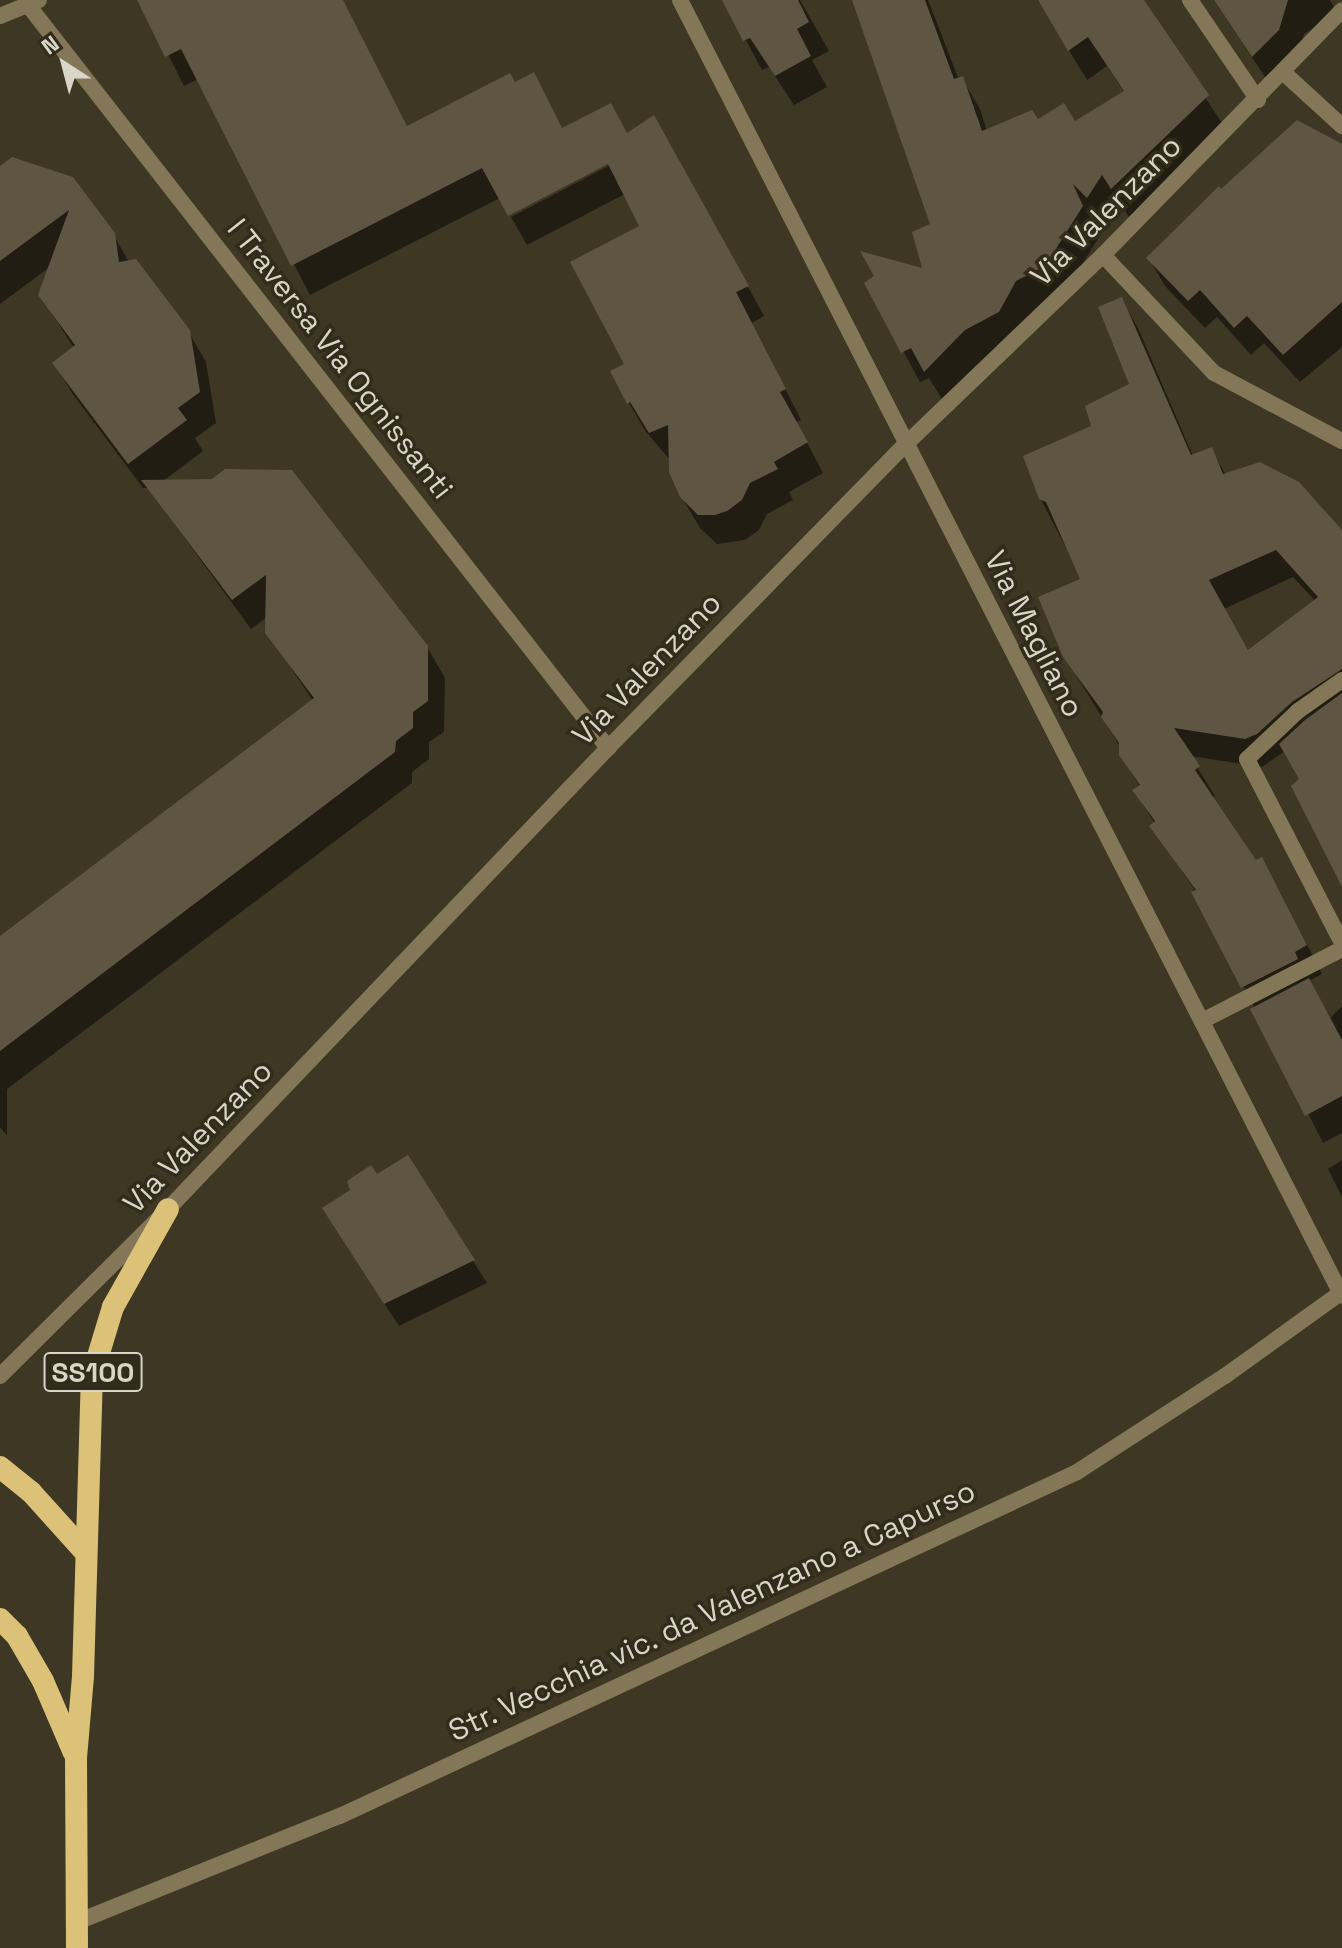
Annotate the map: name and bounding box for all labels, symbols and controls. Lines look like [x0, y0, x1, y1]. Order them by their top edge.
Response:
north arrow [24, 24, 104, 104]
text: N [36, 29, 64, 60]
street label: Via Valenzano [1023, 128, 1189, 294]
street label: I Traversa Via Ognissanti [219, 211, 461, 507]
street label: Via Magliano [977, 545, 1091, 723]
street label: Via Valenzano [565, 585, 729, 753]
street label: Via Valenzano [116, 1053, 280, 1221]
road number: SS100 [43, 1348, 143, 1396]
street label: Str. Vecchia vic. da Valenzano a Capurso [442, 1472, 982, 1750]

